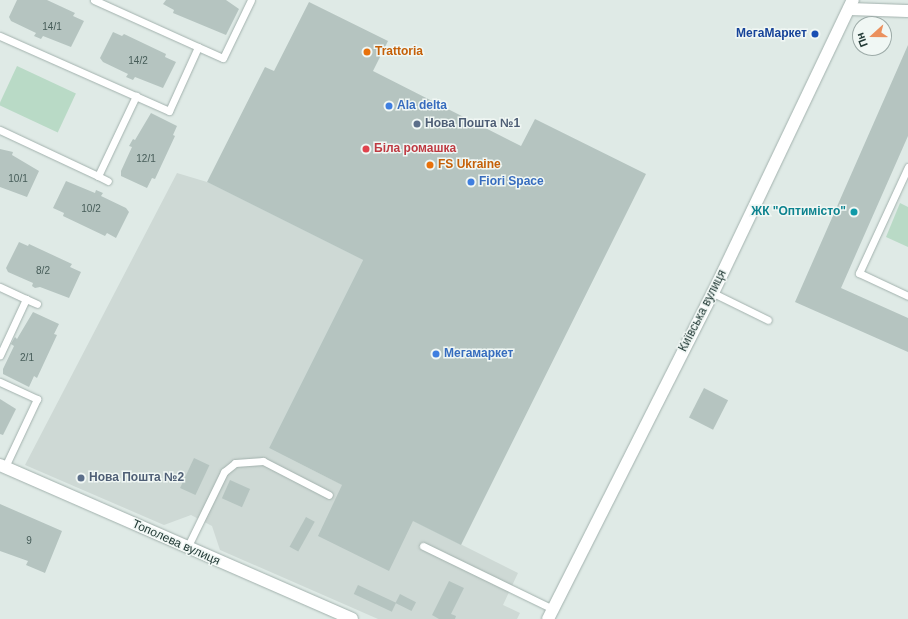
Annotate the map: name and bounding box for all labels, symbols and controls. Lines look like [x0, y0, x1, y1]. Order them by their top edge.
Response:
north arrow [852, 16, 892, 56]
house number: 14/1 [42, 21, 62, 33]
place label: МегаМаркет [736, 27, 807, 41]
marker: МегаМаркет [810, 29, 820, 39]
text: Пн [854, 31, 870, 49]
place label: Trattoria [375, 45, 423, 59]
marker: Trattoria [362, 47, 372, 57]
house number: 14/2 [128, 55, 148, 67]
place label: Ala delta [397, 99, 447, 113]
marker: Ala delta [384, 101, 394, 111]
place label: Нова Пошта №1 [425, 117, 520, 131]
marker: Нова Пошта №1 [412, 119, 422, 129]
place label: Біла ромашка [374, 142, 456, 156]
marker: Біла ромашка [361, 144, 371, 154]
house number: 12/1 [136, 153, 156, 165]
place label: FS Ukraine [438, 158, 501, 172]
marker: FS Ukraine [425, 160, 435, 170]
house number: 10/1 [8, 173, 28, 185]
place label: Fiori Space [479, 175, 544, 189]
marker: Fiori Space [466, 177, 476, 187]
house number: 10/2 [81, 203, 101, 215]
place label: ЖК "Оптимісто" [751, 205, 846, 219]
marker: ЖК "Оптимісто" [849, 207, 859, 217]
house number: 8/2 [36, 265, 50, 277]
street label: Київська вулиця [676, 268, 730, 354]
place label: Мегамаркет [444, 347, 513, 361]
marker: Мегамаркет [431, 349, 441, 359]
house number: 2/1 [20, 352, 34, 364]
place label: Нова Пошта №2 [89, 471, 184, 485]
marker: Нова Пошта №2 [76, 473, 86, 483]
street label: Тополева вулиця [130, 517, 222, 569]
house number: 9 [26, 535, 32, 547]

